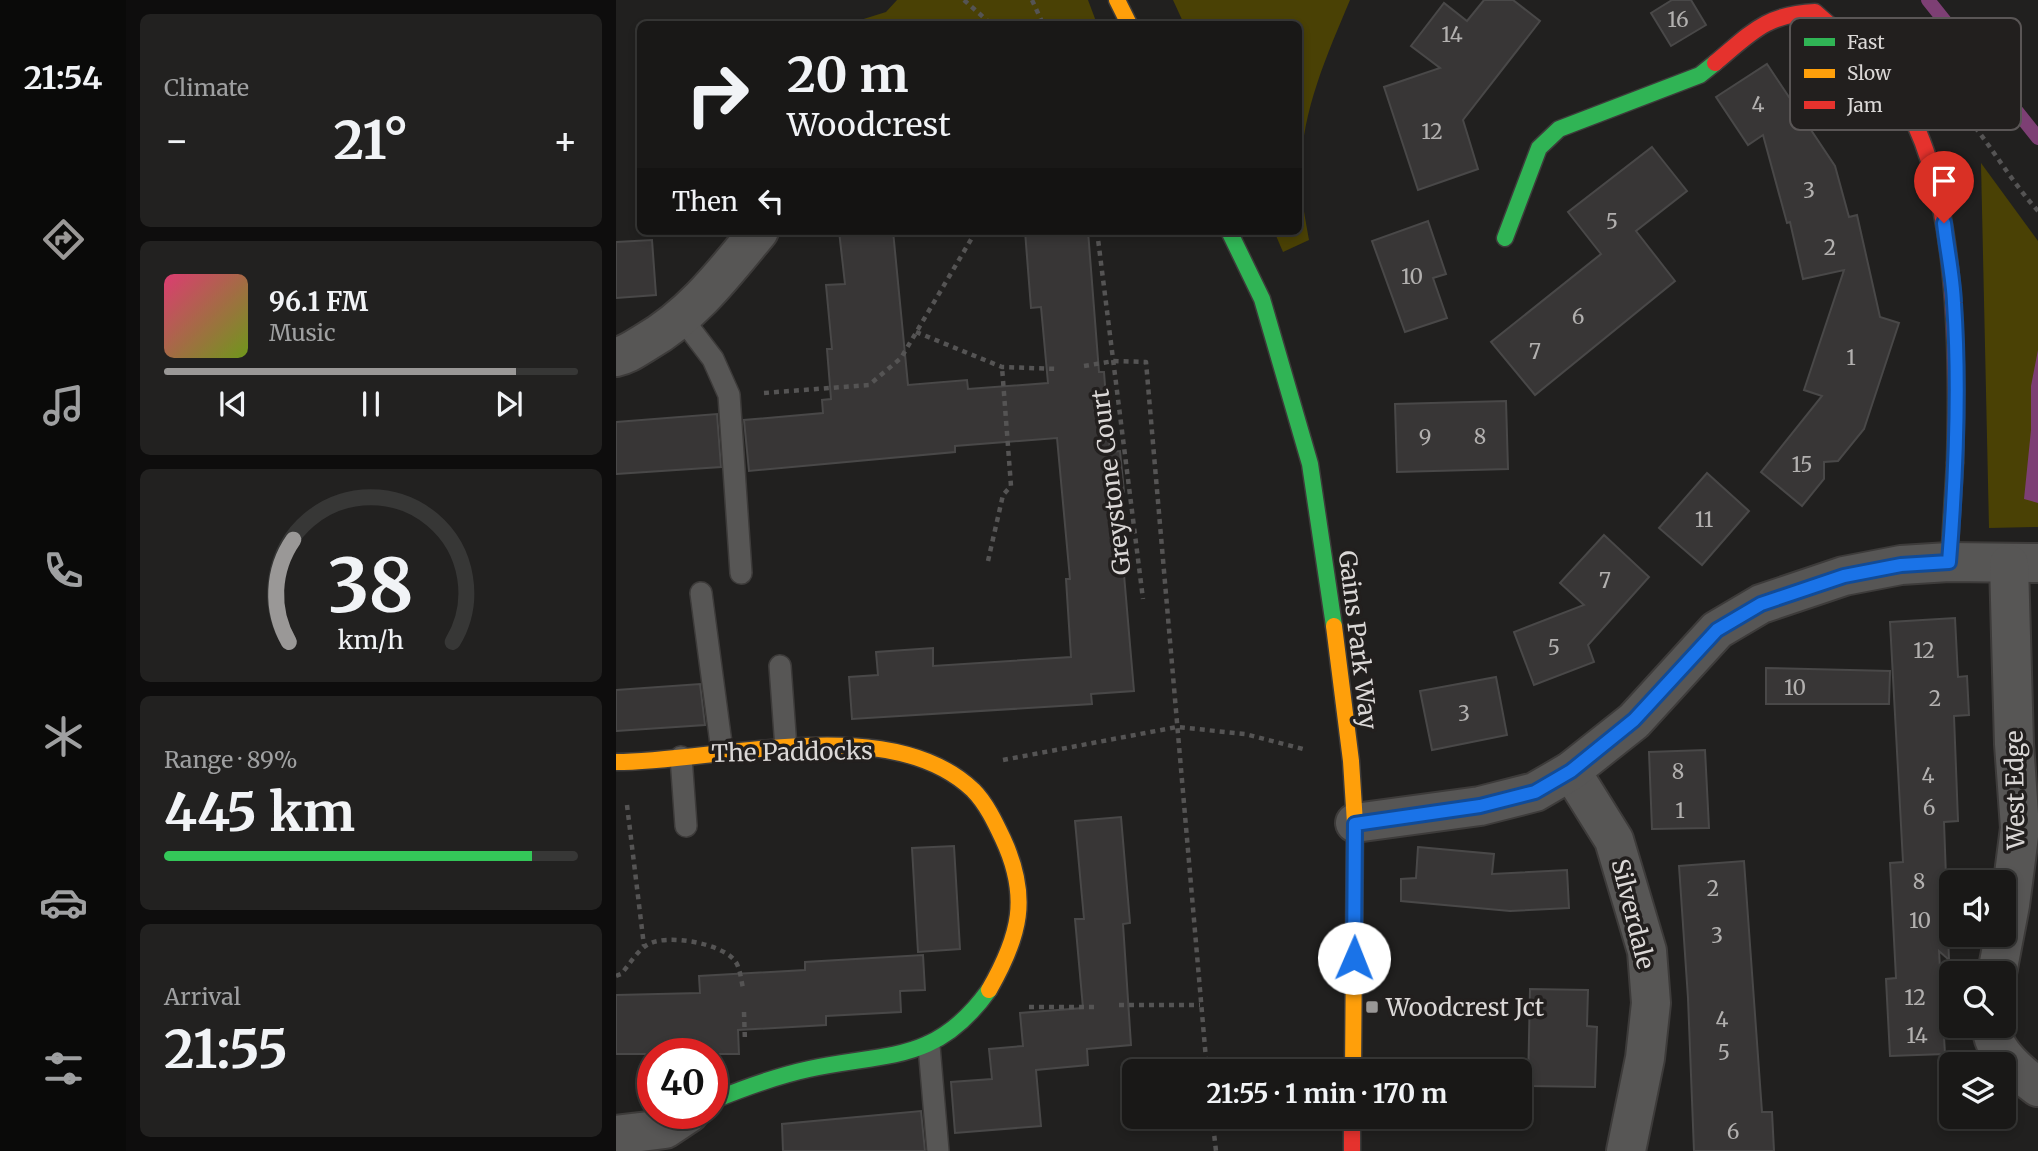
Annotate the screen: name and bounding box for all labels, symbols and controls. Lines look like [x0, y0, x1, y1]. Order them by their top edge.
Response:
house number: 16 [1667, 6, 1689, 33]
legend [1790, 18, 2021, 130]
house number: 14 [1441, 21, 1463, 48]
text: Fast [1847, 30, 1885, 54]
text: 20 m [787, 44, 908, 105]
icon: right [672, 49, 763, 140]
text: 21:54 [24, 58, 102, 98]
text: Slow [1847, 61, 1892, 85]
text: Climate [164, 73, 249, 102]
house number: 4 [1752, 91, 1765, 118]
text: Jam [1846, 93, 1883, 117]
text: Woodcrest [787, 105, 951, 145]
text: 21° [333, 108, 409, 173]
text: − [164, 117, 189, 164]
text: + [553, 117, 578, 164]
house number: 12 [1421, 118, 1443, 145]
pin [1914, 151, 1974, 223]
icon: arrive [1925, 162, 1963, 200]
house number: 3 [1803, 177, 1815, 204]
icon: left [752, 182, 790, 220]
text: Then [672, 185, 738, 218]
house number: 5 [1606, 208, 1618, 235]
icon: directions [39, 215, 88, 264]
house number: 2 [1824, 234, 1836, 261]
house number: 10 [1401, 263, 1423, 290]
text: 96.1 FM [269, 285, 368, 318]
house number: 6 [1572, 303, 1584, 330]
text: Music [269, 318, 336, 347]
house number: 7 [1529, 338, 1541, 365]
house number: 1 [1846, 344, 1856, 371]
icon: music [39, 381, 88, 430]
icon: previous [214, 385, 252, 423]
icon: pause [352, 385, 390, 423]
icon: next [490, 385, 528, 423]
street label: Greystone Court [1084, 387, 1138, 577]
house number: 8 [1474, 423, 1486, 450]
house number: 9 [1419, 424, 1431, 451]
house number: 15 [1791, 451, 1813, 478]
house number: 11 [1695, 506, 1713, 533]
text: 38 [328, 540, 414, 632]
icon: phone [39, 546, 88, 595]
street label: Gains Park Way [1332, 549, 1384, 731]
house number: 7 [1599, 567, 1611, 594]
text: km/h [338, 623, 404, 655]
house number: 5 [1548, 634, 1560, 661]
house number: 12 [1913, 637, 1935, 664]
house number: 10 [1784, 674, 1806, 701]
house number: 2 [1929, 685, 1941, 712]
house number: 3 [1458, 700, 1470, 727]
icon: climate [39, 712, 88, 761]
street label: West Edge [1998, 730, 2032, 851]
street label: The Paddocks [711, 735, 873, 769]
text: Range · 89% [164, 745, 298, 774]
house number: 8 [1672, 758, 1684, 785]
house number: 4 [1922, 762, 1935, 789]
text: 445 km [164, 780, 355, 845]
house number: 6 [1923, 794, 1935, 821]
house number: 1 [1675, 797, 1685, 824]
street label: Silverdale [1604, 856, 1662, 972]
house number: 8 [1913, 868, 1925, 895]
map controls [1939, 870, 2016, 1129]
button: sound [1939, 870, 2016, 947]
house number: 2 [1707, 875, 1719, 902]
icon: car [39, 878, 88, 927]
house number: 10 [1909, 907, 1931, 934]
position arrow [1317, 921, 1391, 995]
house number: 3 [1711, 922, 1723, 949]
button: search [1939, 961, 2016, 1038]
text: Arrival [164, 982, 241, 1011]
house number: 12 [1904, 984, 1926, 1011]
place label: Woodcrest Jct [1385, 992, 1545, 1023]
marker: Woodcrest Jct [1364, 999, 1380, 1015]
house number: 4 [1716, 1006, 1729, 1033]
text: 21:55 [164, 1017, 288, 1082]
house number: 14 [1906, 1022, 1928, 1049]
speed limit sign: 40 [637, 1038, 728, 1129]
house number: 5 [1718, 1039, 1730, 1066]
icon: filters [39, 1044, 88, 1093]
button: layers [1939, 1052, 2016, 1129]
text: 21:55 · 1 min · 170 m [1207, 1077, 1447, 1110]
house number: 6 [1727, 1118, 1739, 1145]

